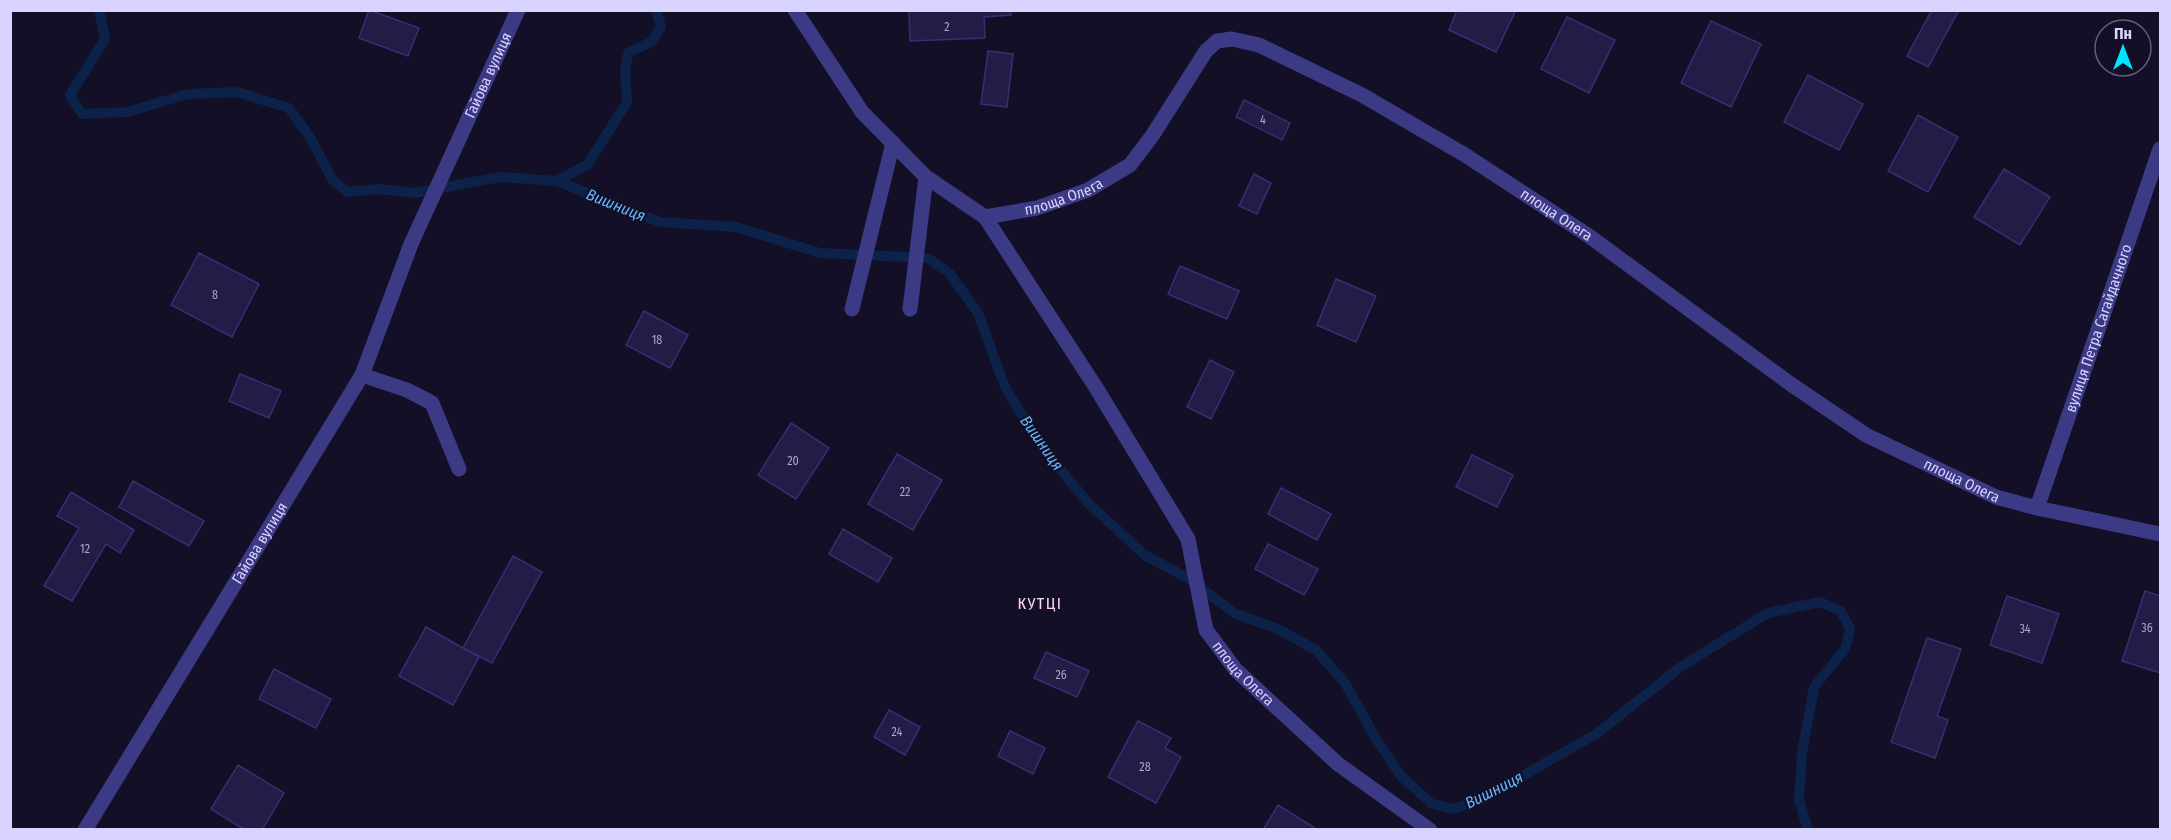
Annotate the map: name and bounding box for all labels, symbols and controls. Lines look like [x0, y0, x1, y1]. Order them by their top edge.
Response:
north arrow [2093, 18, 2153, 78]
house number: 2 [944, 20, 950, 34]
text: Пн [2114, 24, 2132, 43]
street label: Гайова вулиця [461, 30, 515, 121]
house number: 4 [1260, 113, 1266, 127]
street label: площа Олега [1023, 174, 1106, 219]
water label: Вишниця [584, 185, 649, 226]
street label: площа Олега [1517, 185, 1596, 245]
street label: вулиця Петра Сагайдачного [2061, 242, 2136, 415]
house number: 8 [212, 288, 218, 302]
house number: 18 [652, 333, 662, 347]
water label: Вишниця [1016, 412, 1068, 474]
house number: 20 [787, 454, 799, 468]
street label: площа Олега [1921, 455, 2003, 506]
house number: 22 [900, 485, 910, 499]
street label: Гайова вулиця [228, 499, 291, 587]
house number: 12 [80, 542, 90, 556]
district label: КУТЦІ [1017, 594, 1063, 613]
house number: 36 [2141, 621, 2153, 635]
house number: 34 [2019, 622, 2031, 636]
street label: площа Олега [1209, 638, 1278, 710]
house number: 26 [1055, 668, 1067, 682]
house number: 24 [892, 725, 903, 739]
house number: 28 [1139, 760, 1151, 774]
water label: Вишниця [1462, 767, 1526, 813]

